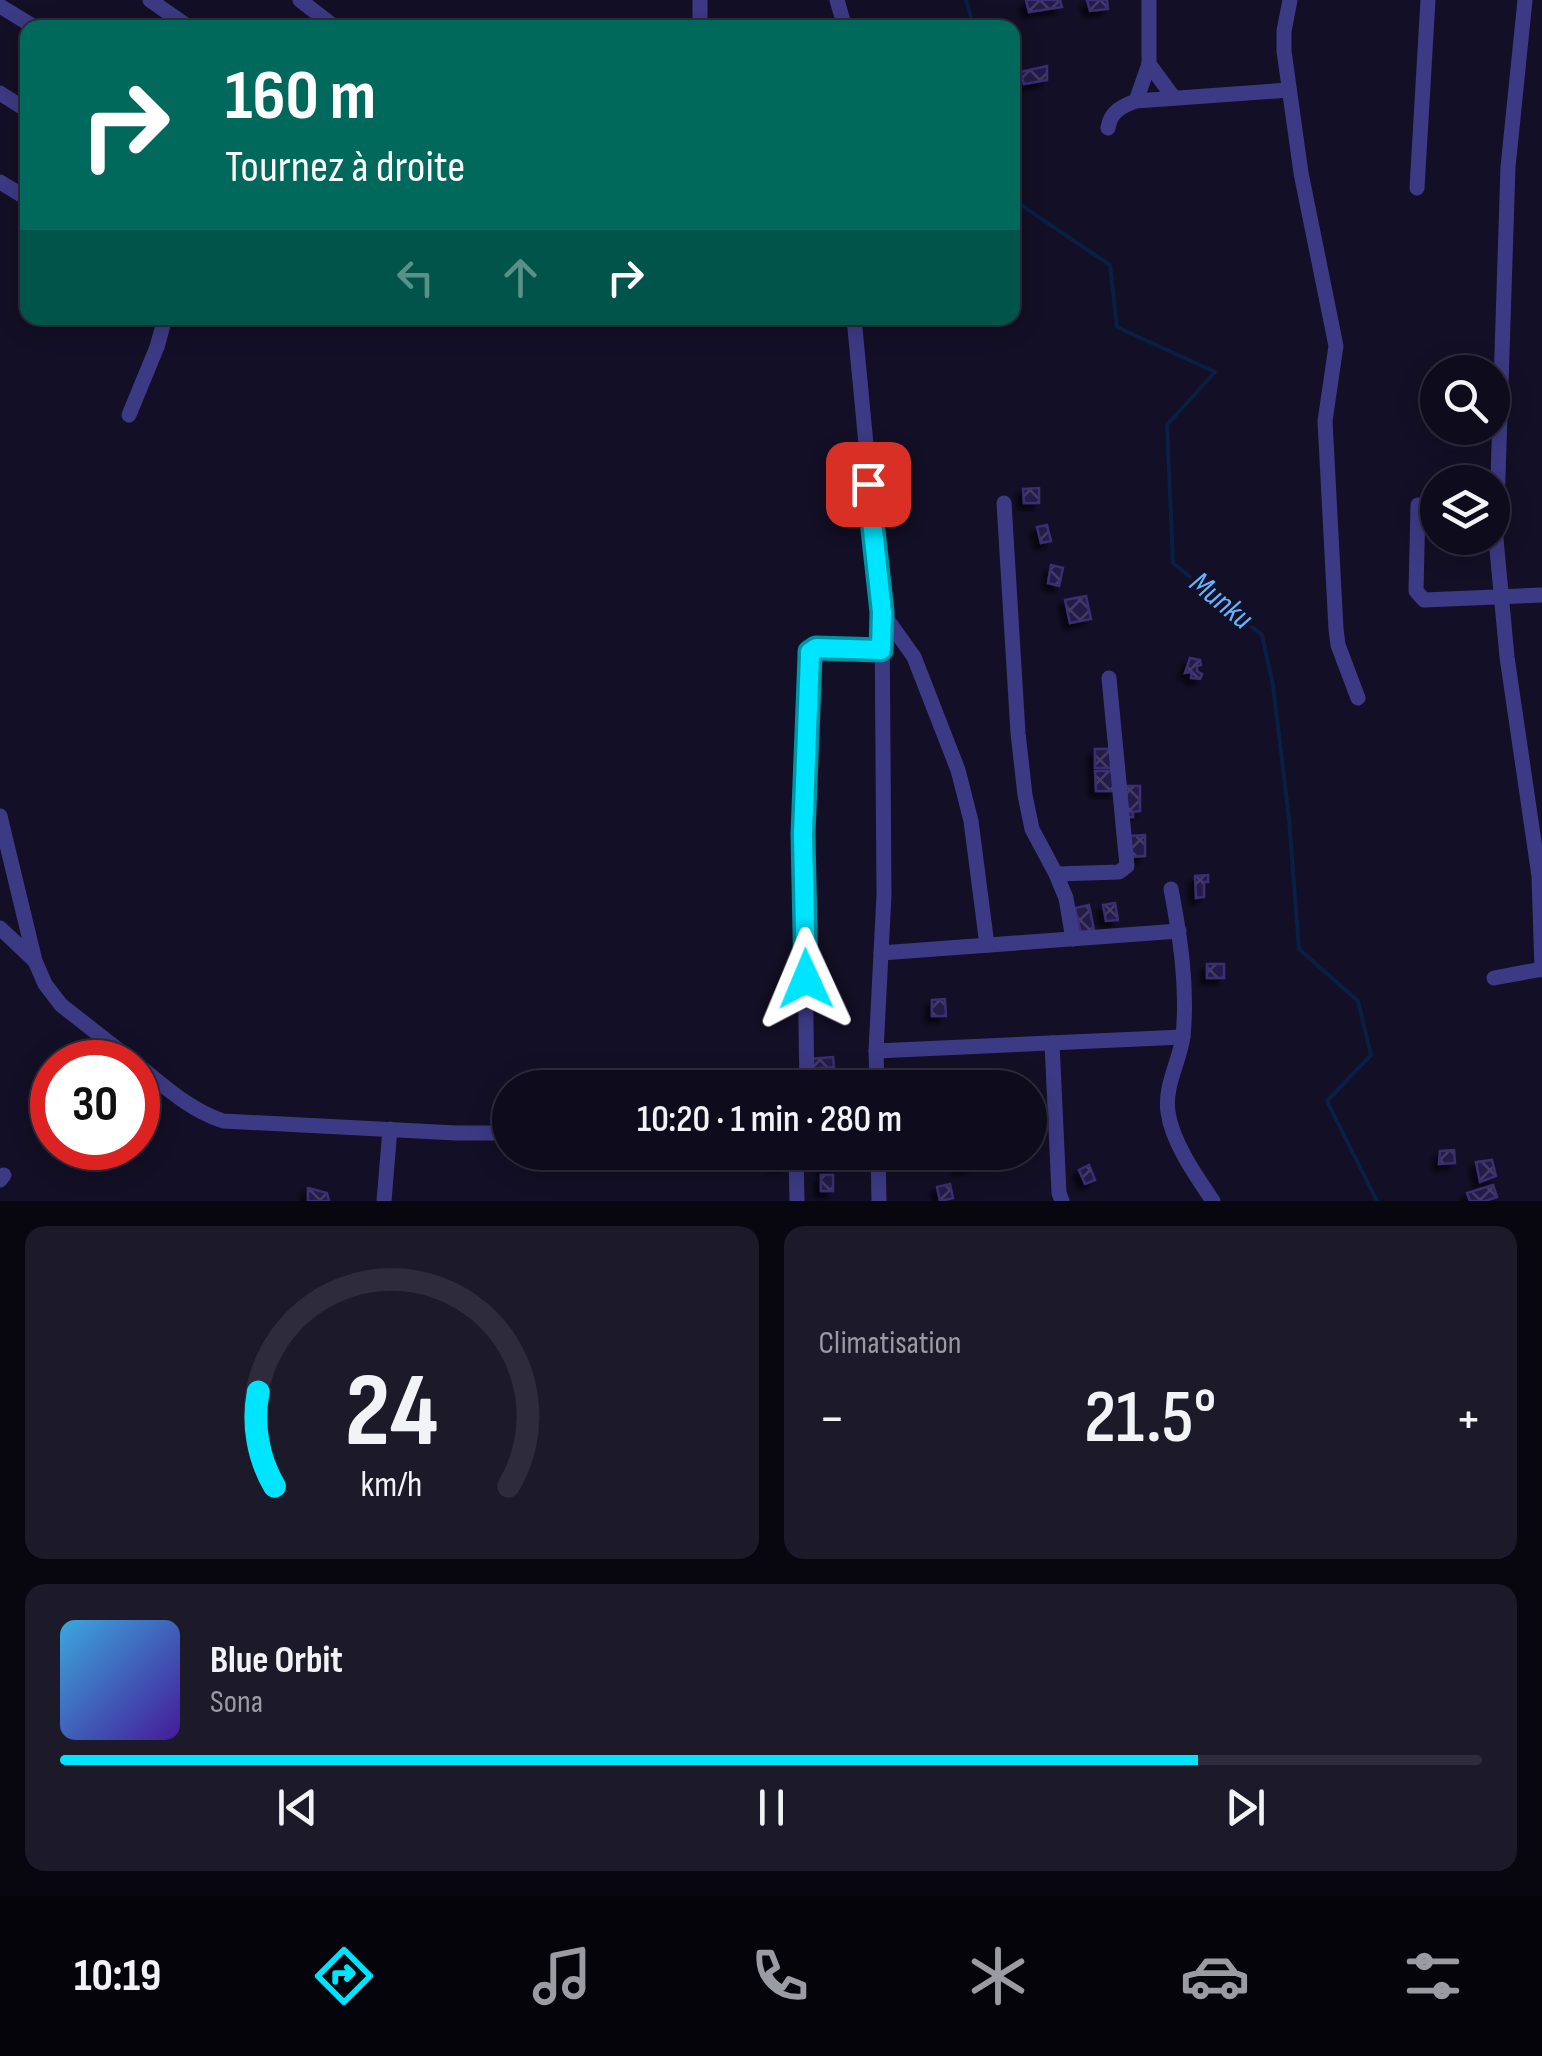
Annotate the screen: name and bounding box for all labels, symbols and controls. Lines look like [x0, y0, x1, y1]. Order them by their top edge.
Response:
text: 160 m [225, 55, 376, 139]
icon: right [60, 60, 190, 190]
text: Tournez à droite [225, 140, 465, 195]
icon: left [388, 250, 443, 305]
icon: ahead [493, 250, 548, 305]
icon: right [598, 250, 653, 305]
map controls [1420, 355, 1510, 555]
button: search [1420, 355, 1510, 445]
pin [826, 442, 911, 527]
icon: arrive [841, 457, 896, 512]
button: layers [1420, 465, 1510, 555]
water label: Munku [1181, 564, 1261, 638]
position arrow [754, 927, 858, 1031]
speed limit sign: 30 [30, 1040, 160, 1170]
text: 10:20 · 1 min · 280 m [637, 1097, 902, 1142]
text: Climatisation [819, 1324, 962, 1363]
text: 24 [345, 1350, 439, 1475]
text: 21.5° [1084, 1373, 1217, 1464]
text: − [819, 1386, 845, 1453]
text: + [1455, 1386, 1482, 1453]
text: km/h [361, 1464, 423, 1507]
text: Blue Orbit [210, 1638, 343, 1683]
text: Sona [210, 1683, 263, 1722]
icon: previous [270, 1780, 325, 1835]
icon: pause [744, 1780, 799, 1835]
icon: next [1218, 1780, 1273, 1835]
icon: directions [309, 1941, 379, 2011]
icon: music [527, 1941, 597, 2011]
icon: phone [745, 1941, 815, 2011]
icon: climate [963, 1941, 1033, 2011]
icon: car [1180, 1941, 1250, 2011]
icon: filters [1398, 1941, 1468, 2011]
text: 10:19 [74, 1949, 161, 2004]

